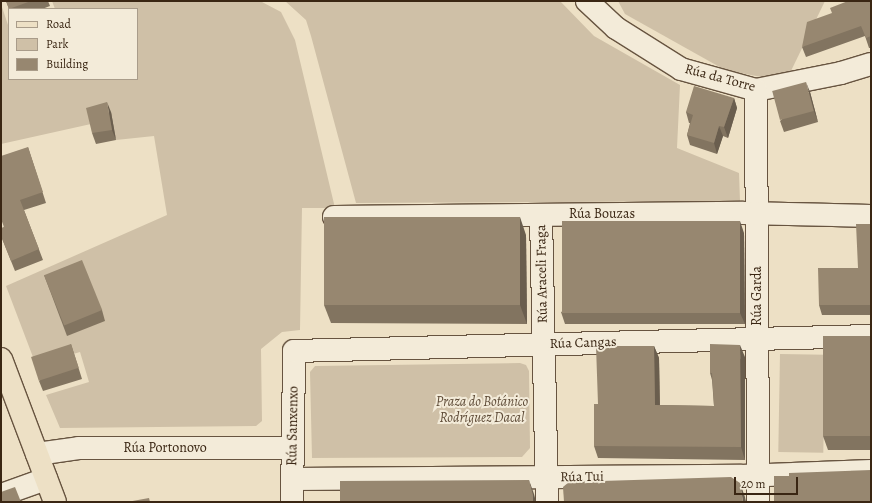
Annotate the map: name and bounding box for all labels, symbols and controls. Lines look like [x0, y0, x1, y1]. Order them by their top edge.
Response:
legend [8, 8, 138, 80]
text: Road [46, 16, 71, 32]
text: Park [46, 36, 69, 52]
text: Building [46, 56, 88, 72]
street label: Rúa da Torre [683, 61, 757, 95]
street label: Rúa Bouzas [569, 206, 635, 222]
street label: Rúa Araceli Fraga [533, 224, 551, 324]
street label: Rúa Garda [749, 266, 765, 326]
street label: Rúa Cangas [549, 333, 617, 353]
street label: Rúa Sanxenxo [284, 386, 302, 466]
park label: Praza do Botánico Rodríguez Dacal [436, 394, 528, 426]
street label: Rúa Portonovo [123, 440, 207, 456]
street label: Rúa Tui [560, 468, 604, 486]
scale bar [736, 469, 800, 495]
text: 20 m [741, 476, 765, 492]

